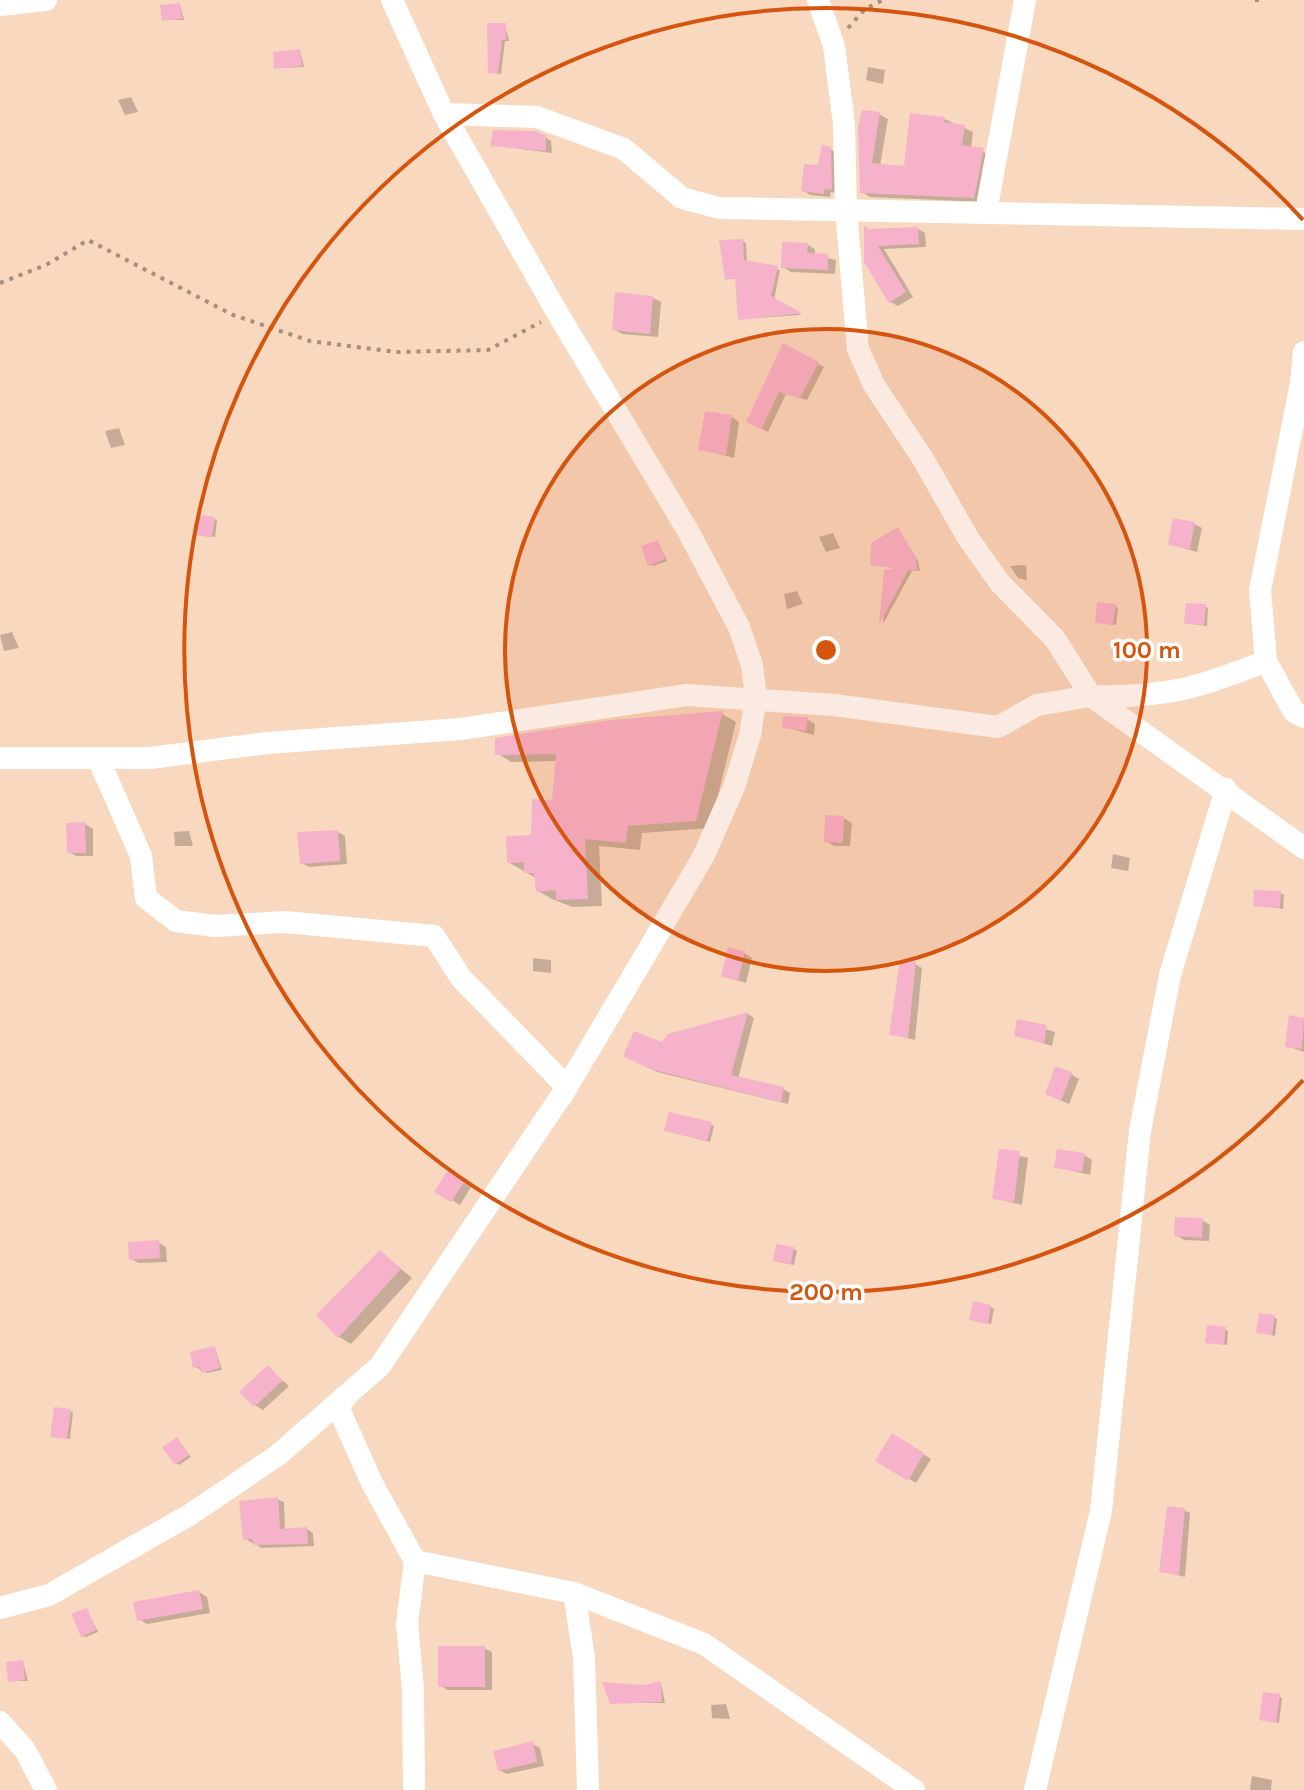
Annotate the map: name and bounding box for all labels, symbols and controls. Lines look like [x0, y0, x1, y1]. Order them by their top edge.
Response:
centre of rings [812, 636, 840, 664]
text: 100 m [1113, 636, 1181, 664]
text: 200 m [789, 1278, 863, 1306]

